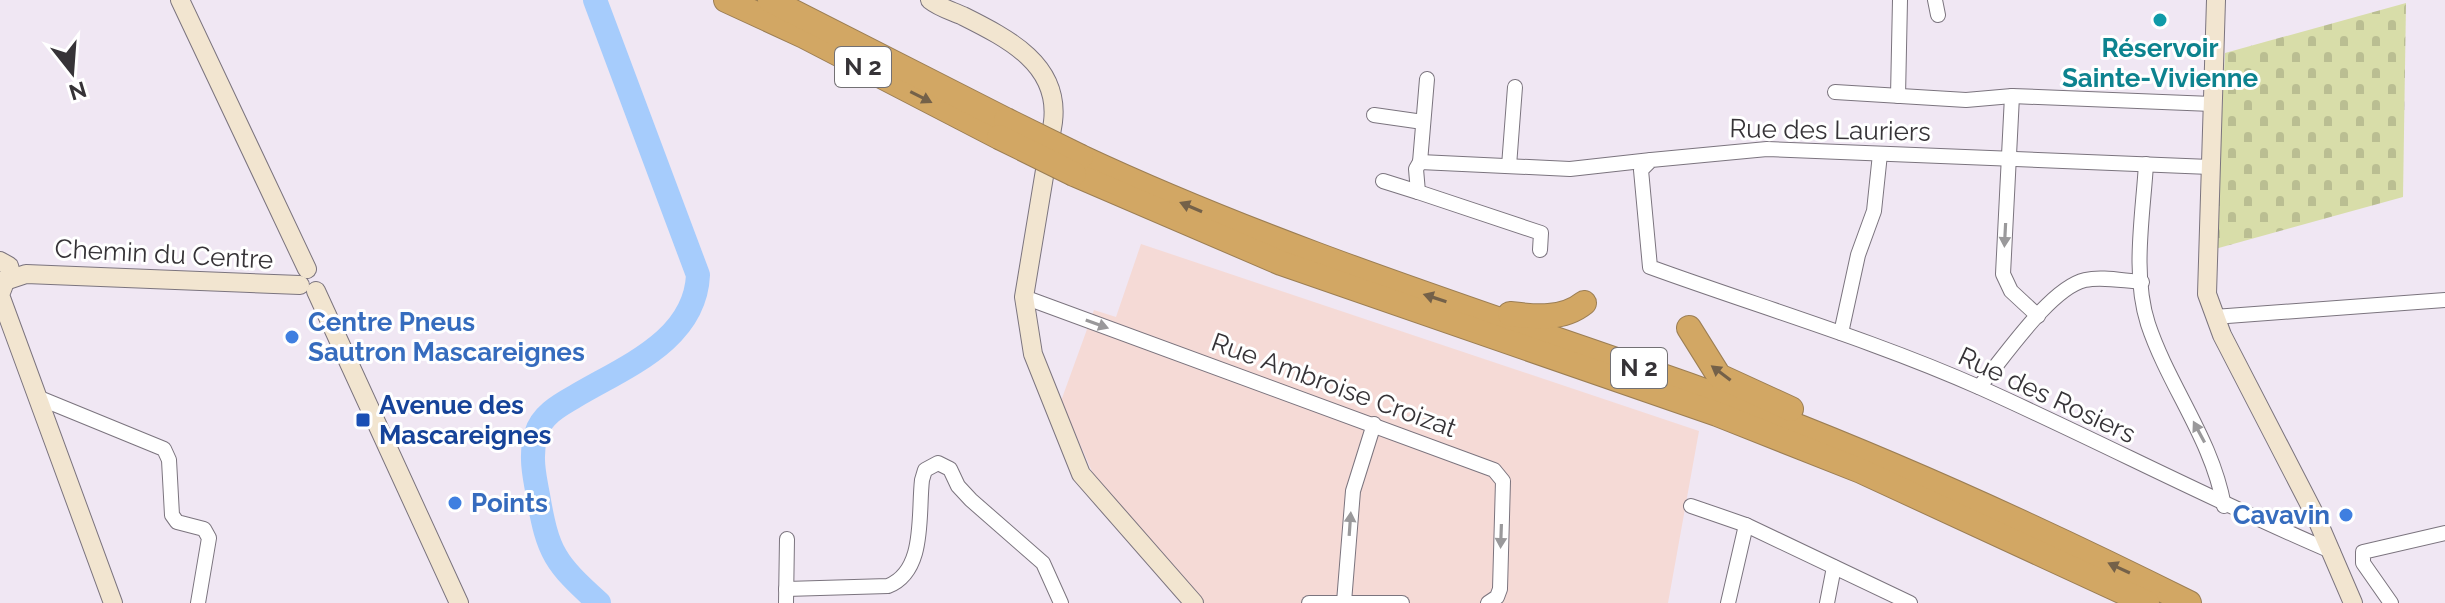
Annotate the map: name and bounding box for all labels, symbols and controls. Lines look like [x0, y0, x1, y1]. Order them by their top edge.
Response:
marker: Réservoir Sainte-Vivienne [2151, 11, 2169, 29]
north arrow [32, 32, 112, 112]
place label: Réservoir Sainte-Vivienne [2062, 33, 2259, 93]
road number: N 2 [835, 47, 891, 87]
text: N [66, 76, 90, 106]
one-way arrow [910, 89, 932, 103]
street label: Rue des Lauriers [1729, 113, 1931, 147]
one-way arrow [1180, 200, 1203, 213]
one-way arrow [1998, 223, 2011, 248]
street label: Chemin du Centre [54, 233, 274, 275]
one-way arrow [1423, 291, 1447, 303]
place label: Centre Pneus Sautron Mascareignes [308, 307, 585, 367]
one-way arrow [1085, 318, 1109, 331]
street label: Rue Ambroise Croizat [1207, 327, 1461, 443]
marker: Centre Pneus Sautron Mascareignes [283, 328, 301, 346]
street label: Rue des Rosiers [1954, 341, 2140, 449]
road number: N 2 [1611, 348, 1667, 388]
one-way arrow [1710, 365, 1732, 381]
place label: Avenue des Mascareignes [379, 390, 552, 450]
marker: Avenue des Mascareignes [354, 411, 372, 429]
one-way arrow [2193, 421, 2206, 444]
place label: Points [471, 488, 548, 518]
marker: Points [446, 494, 464, 512]
place label: Cavavin [2233, 500, 2330, 530]
marker: Cavavin [2337, 506, 2355, 524]
one-way arrow [1344, 511, 1357, 536]
one-way arrow [1495, 524, 1508, 549]
one-way arrow [2107, 561, 2130, 575]

